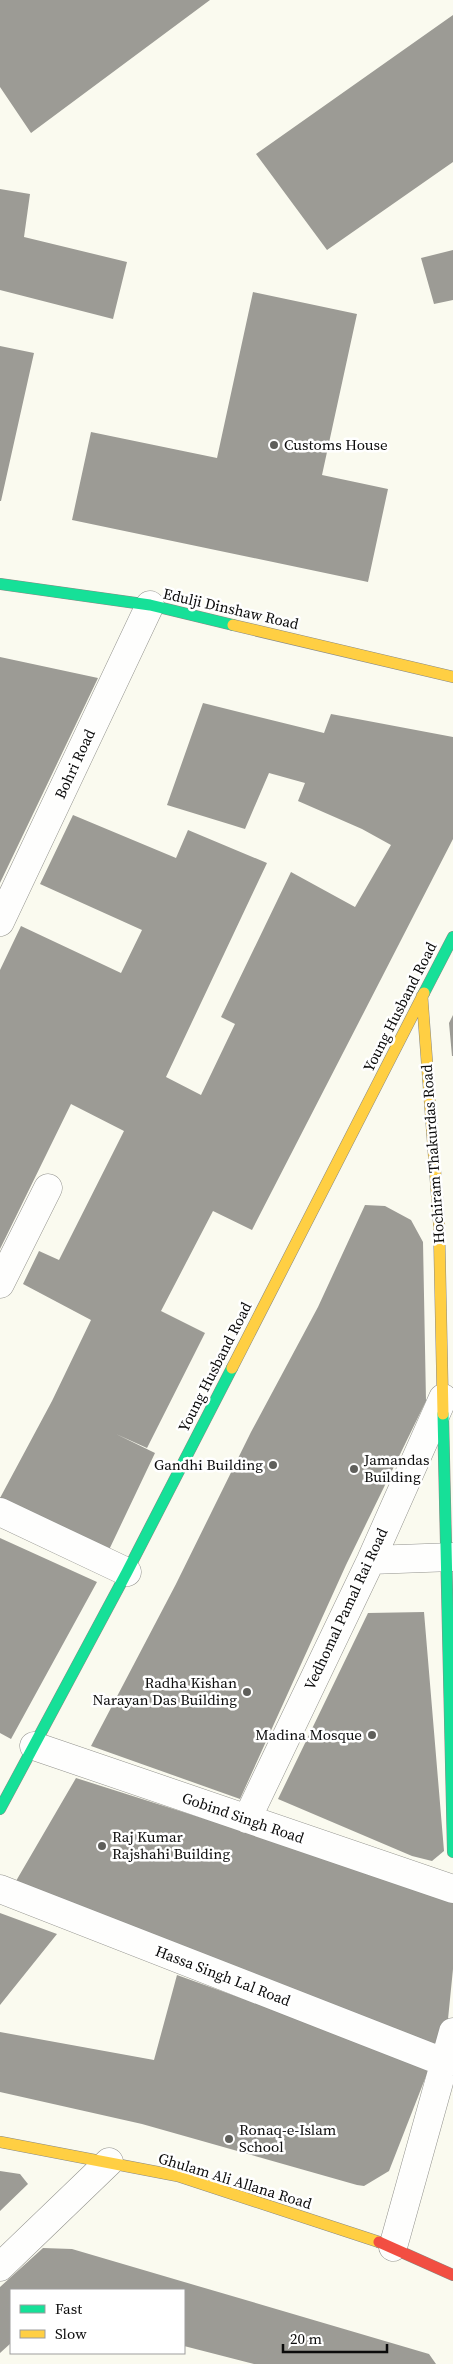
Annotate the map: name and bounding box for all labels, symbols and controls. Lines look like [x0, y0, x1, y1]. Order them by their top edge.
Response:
place label: Customs House [284, 434, 388, 455]
marker: Customs House [268, 439, 280, 451]
street label: Edulji Dinshaw Road [161, 583, 301, 634]
street label: Bohri Road [49, 725, 100, 802]
street label: Young Husband Road [358, 938, 442, 1075]
street label: Hochiram Thakurdas Road [416, 1063, 449, 1244]
street label: Young Husband Road [173, 1298, 257, 1435]
place label: Jamandas Building [363, 1449, 429, 1487]
place label: Gandhi Building [154, 1454, 263, 1475]
marker: Gandhi Building [267, 1459, 279, 1471]
marker: Jamandas Building [348, 1463, 360, 1475]
street label: Vedhomal Pamal Rai Road [299, 1524, 393, 1693]
place label: Radha Kishan Narayan Das Building [92, 1672, 237, 1710]
marker: Radha Kishan Narayan Das Building [241, 1686, 253, 1698]
place label: Madina Mosque [255, 1724, 362, 1745]
marker: Madina Mosque [366, 1729, 378, 1741]
street label: Gobind Singh Road [179, 1787, 308, 1848]
place label: Raj Kumar Rajshahi Building [112, 1826, 230, 1864]
marker: Raj Kumar Rajshahi Building [96, 1840, 108, 1852]
street label: Hassa Singh Lal Road [153, 1940, 294, 2011]
place label: Ronaq-e-Islam School [239, 2119, 337, 2157]
marker: Ronaq-e-Islam School [223, 2133, 235, 2145]
street label: Ghulam Ali Allana Road [156, 2147, 315, 2214]
legend [10, 2289, 185, 2354]
text: Fast [55, 2298, 82, 2319]
scale bar [283, 2322, 387, 2354]
text: Slow [55, 2323, 87, 2344]
text: 20 m [290, 2328, 322, 2349]

